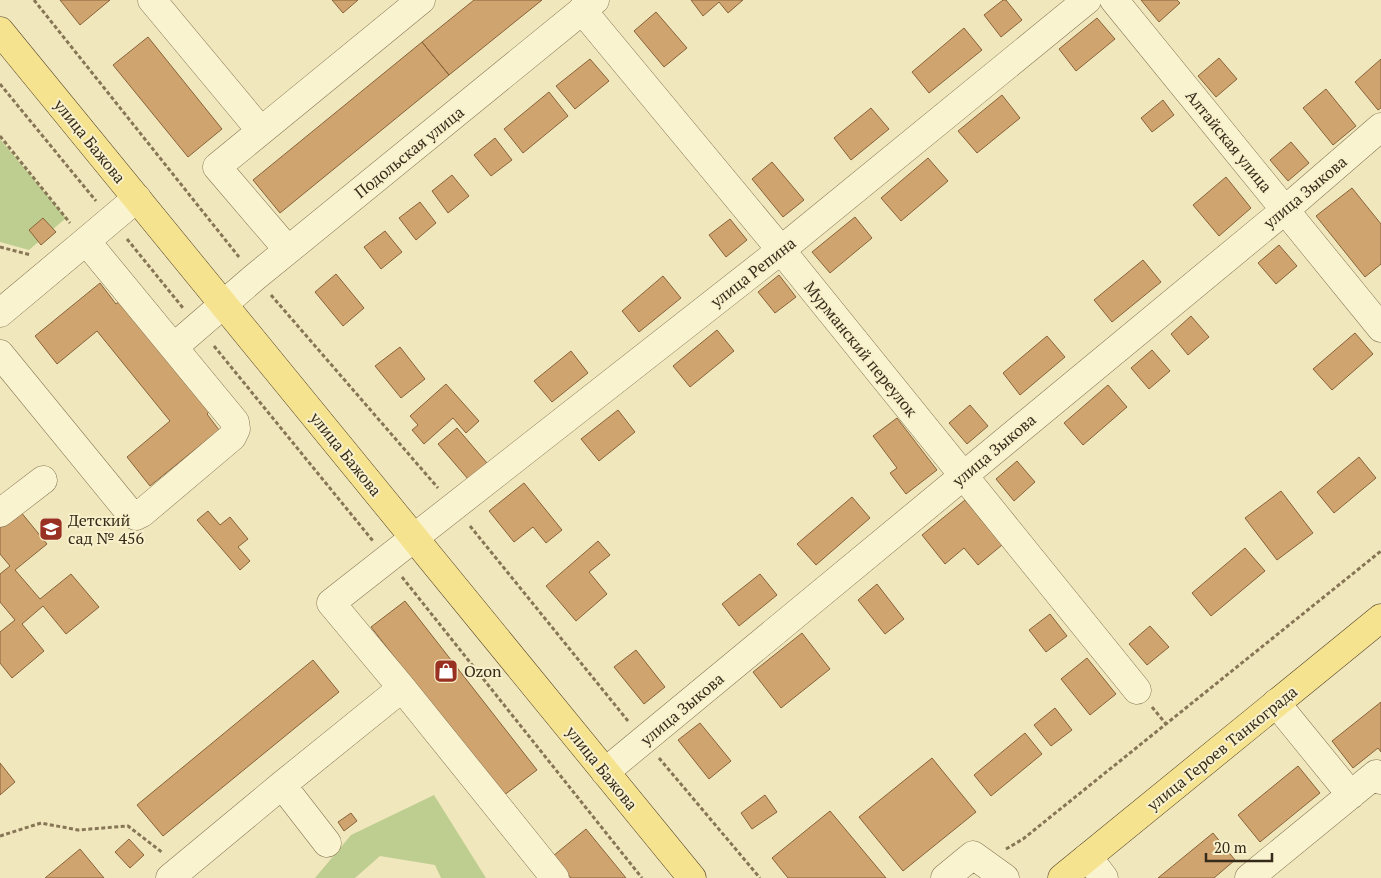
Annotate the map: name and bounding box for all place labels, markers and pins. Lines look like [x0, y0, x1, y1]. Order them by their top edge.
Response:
place label: Детский сад № 456 [68, 509, 145, 549]
school or university icon: Детский сад № 456 [38, 516, 64, 542]
shop icon: Ozon [433, 658, 459, 684]
place label: Ozon [464, 660, 502, 682]

